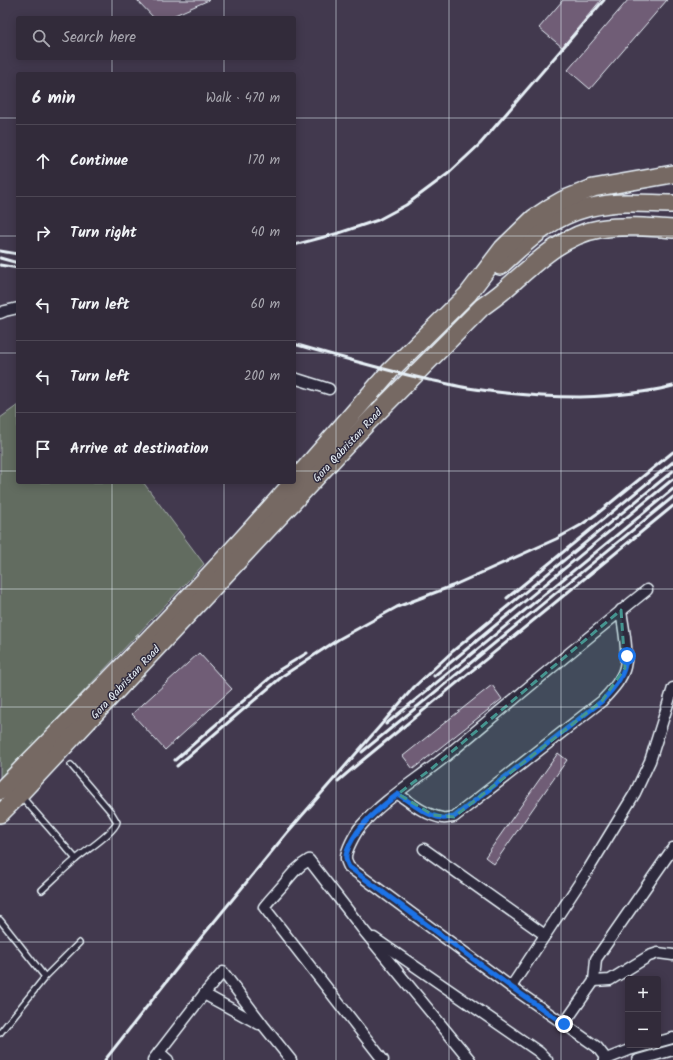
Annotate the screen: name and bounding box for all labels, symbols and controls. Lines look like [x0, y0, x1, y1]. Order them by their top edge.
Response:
search box [16, 16, 296, 60]
text: Search here [62, 26, 136, 50]
icon: search [30, 27, 52, 49]
text: 6 min [32, 85, 76, 112]
text: Walk · 470 m [206, 88, 280, 109]
text: Continue [70, 149, 128, 173]
icon: ahead [32, 150, 54, 172]
text: 170 m [248, 150, 280, 171]
text: Turn right [70, 221, 137, 245]
icon: right [32, 222, 54, 244]
text: 40 m [251, 222, 280, 243]
text: Turn left [70, 293, 130, 317]
icon: left [32, 294, 54, 316]
text: 60 m [251, 294, 280, 315]
text: Turn left [70, 365, 130, 389]
icon: left [32, 366, 54, 388]
text: 200 m [244, 366, 280, 387]
street label: Gora Qabristan Road [309, 404, 387, 487]
text: Arrive at destination [70, 437, 209, 461]
icon: arrive [32, 438, 54, 460]
street label: Gora Qabristan Road [87, 641, 165, 724]
route start [618, 647, 636, 665]
map controls [625, 976, 661, 1048]
button: + [625, 976, 661, 1012]
button: − [625, 1012, 661, 1048]
route end [555, 1015, 573, 1033]

